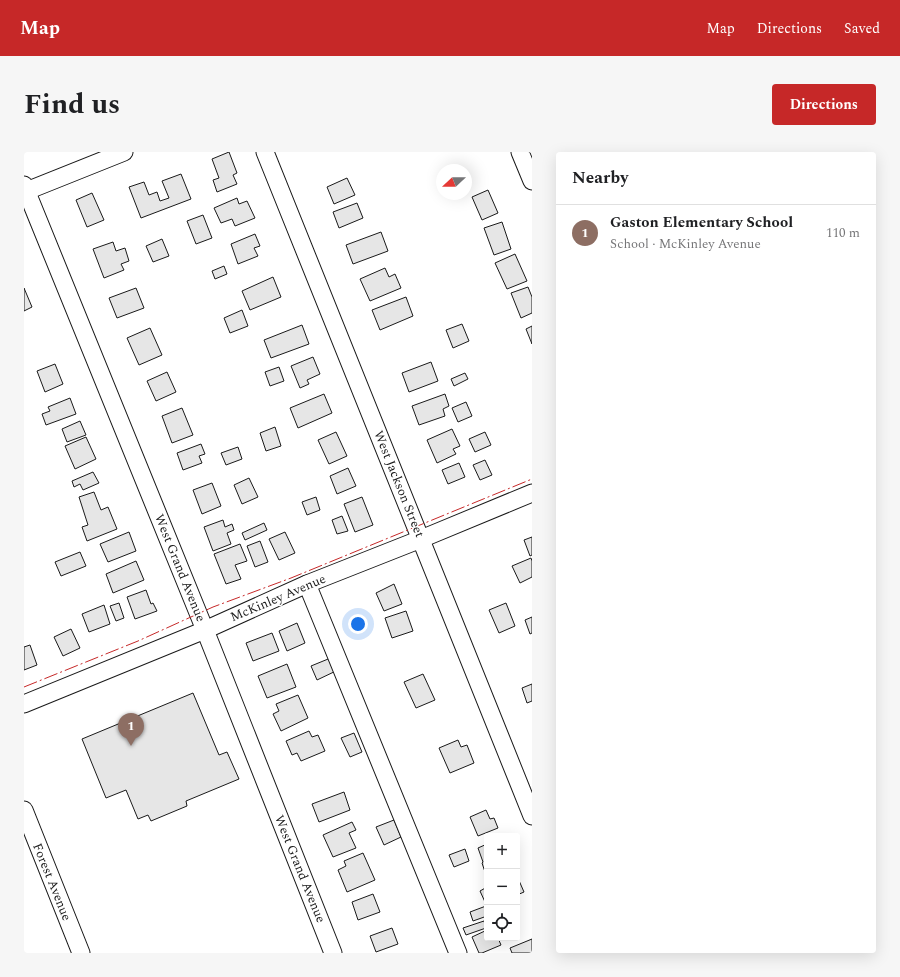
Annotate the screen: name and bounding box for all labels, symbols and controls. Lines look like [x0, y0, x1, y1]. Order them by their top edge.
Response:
text: Map [20, 14, 60, 43]
text: Map [707, 18, 735, 39]
text: Directions [757, 18, 822, 39]
text: Saved [844, 18, 880, 39]
text: Find us [24, 83, 120, 126]
button: Directions [772, 84, 876, 125]
north arrow [436, 164, 472, 200]
text: Nearby [572, 165, 628, 191]
text: Gaston Elementary School [610, 211, 793, 234]
text: 1 [581, 223, 589, 243]
text: 110 m [826, 223, 860, 243]
text: School · McKinley Avenue [610, 234, 761, 254]
street label: West Jackson Street [368, 427, 430, 541]
street label: West Grand Avenue [149, 511, 211, 625]
street label: McKinley Avenue [227, 569, 329, 627]
your location [348, 614, 368, 634]
pin: 1 [118, 713, 144, 746]
street label: West Grand Avenue [269, 812, 331, 926]
map controls [484, 833, 520, 941]
button: + [484, 833, 520, 869]
street label: Forest Avenue [27, 840, 77, 924]
button: − [484, 869, 520, 905]
button: locate [484, 905, 520, 941]

